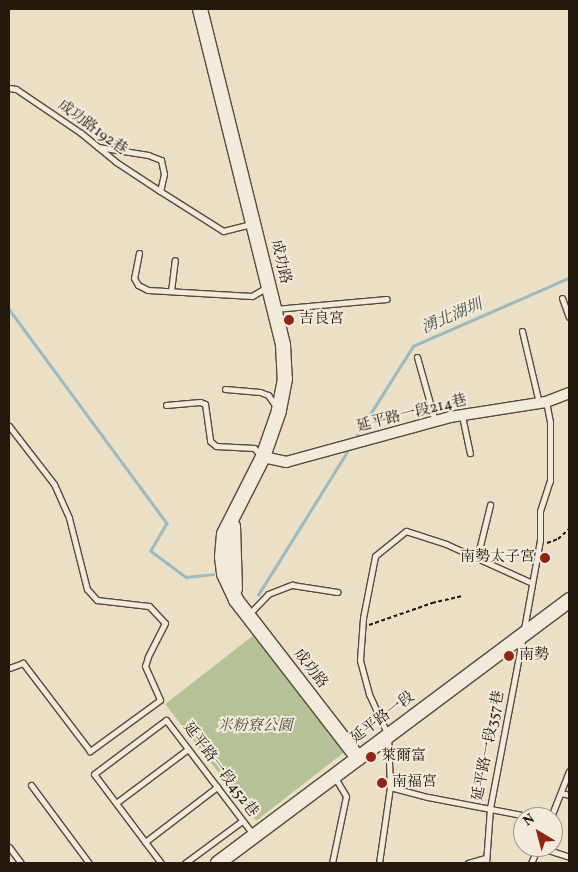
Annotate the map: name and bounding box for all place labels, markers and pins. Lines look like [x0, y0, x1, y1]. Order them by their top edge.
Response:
place label: 吉良宮 [299, 311, 344, 329]
marker: 吉良宮 [283, 314, 295, 326]
place label: 南勢太子宮 [460, 549, 535, 567]
marker: 南勢太子宮 [539, 552, 551, 564]
place label: 南勢 [519, 647, 549, 665]
marker: 南勢 [503, 650, 515, 662]
place label: 萊爾富 [381, 748, 426, 766]
marker: 萊爾富 [365, 751, 377, 763]
place label: 南福宮 [392, 774, 437, 792]
marker: 南福宮 [376, 777, 388, 789]

